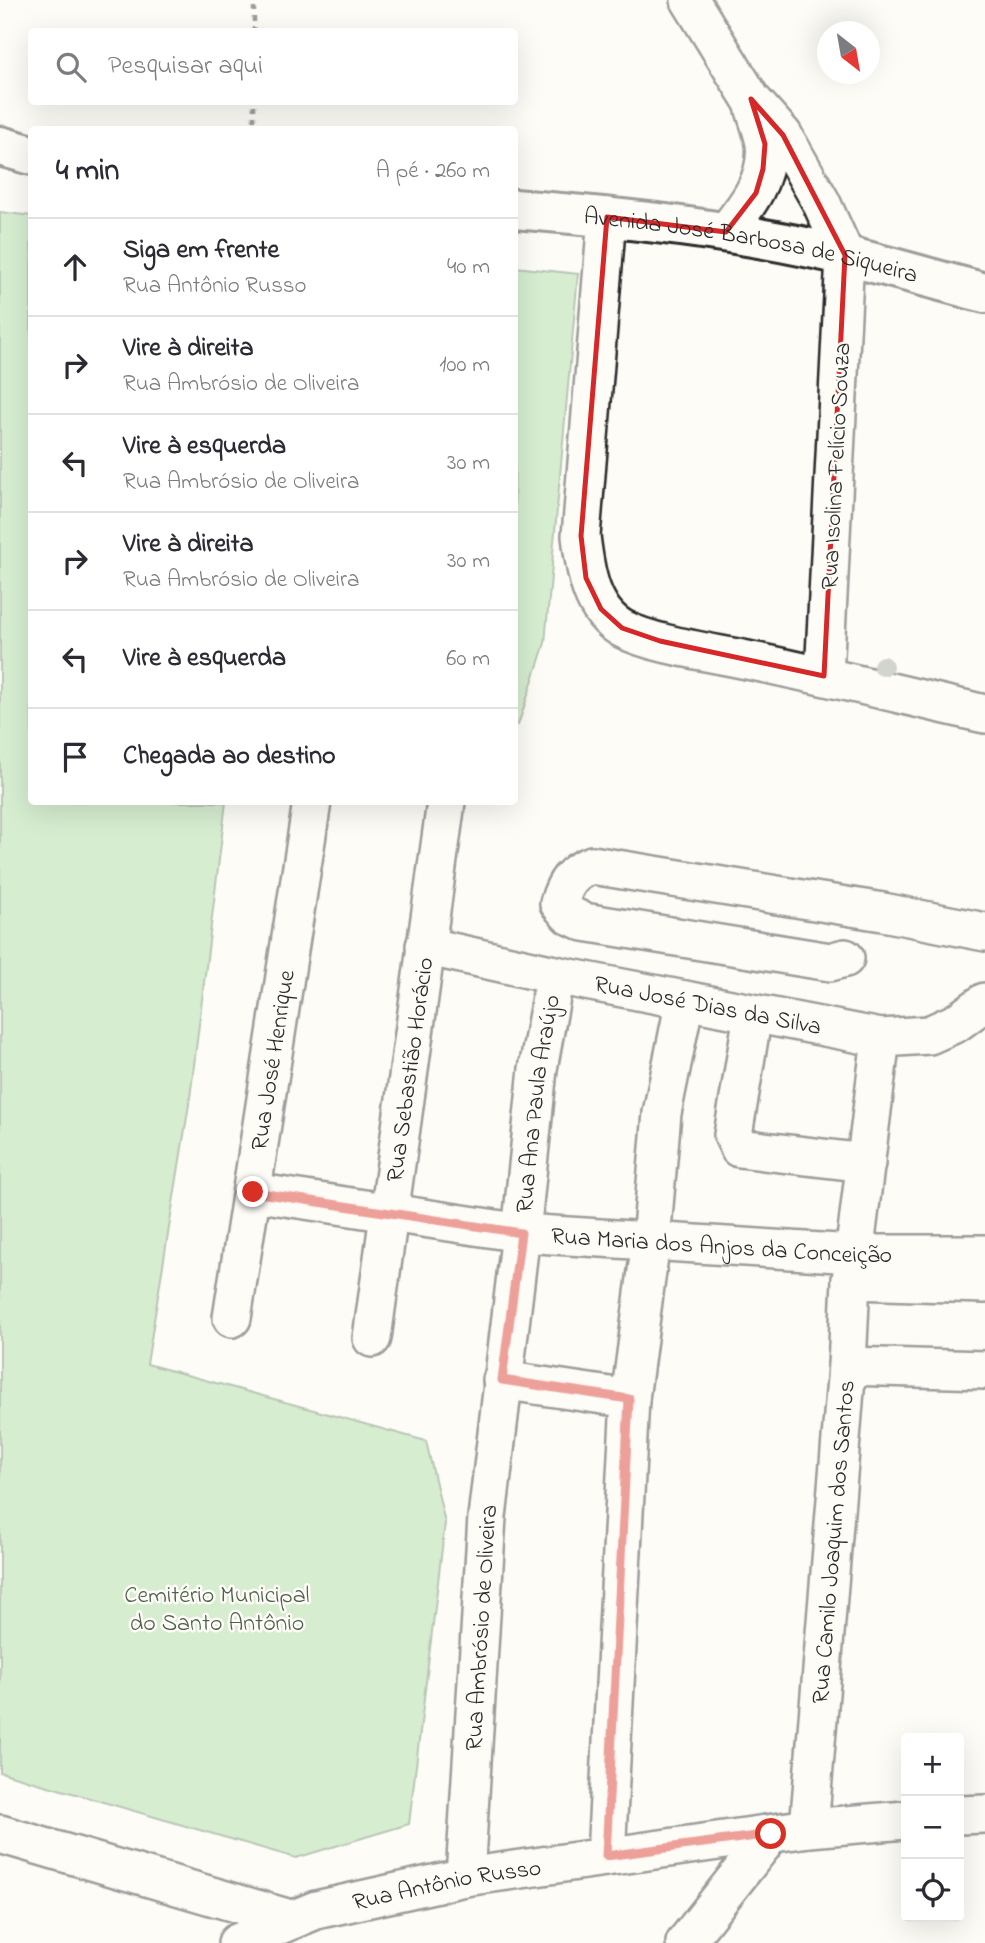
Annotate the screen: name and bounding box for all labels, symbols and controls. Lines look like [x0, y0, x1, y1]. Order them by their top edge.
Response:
north arrow [817, 21, 880, 84]
search box [28, 28, 518, 105]
icon: search [52, 48, 90, 86]
text: Pesquisar aqui [108, 48, 263, 86]
text: 4 min [56, 150, 119, 194]
text: A pé · 260 m [376, 155, 490, 188]
street label: Avenida José Barbosa de Siqueira [582, 200, 922, 294]
text: Siga em frente [123, 232, 279, 270]
icon: ahead [56, 248, 94, 286]
text: 40 m [447, 251, 490, 284]
text: Rua Antônio Russo [123, 270, 307, 303]
text: Vire à direita [123, 330, 254, 368]
street label: Rua Isolina Felício Souza [814, 342, 861, 591]
icon: right [56, 346, 94, 384]
text: 100 m [439, 349, 490, 382]
text: Rua Ambrósio de Oliveira [123, 368, 359, 401]
text: Vire à esquerda [123, 428, 286, 466]
icon: left [56, 444, 94, 482]
text: 30 m [447, 447, 490, 480]
text: Rua Ambrósio de Oliveira [123, 466, 359, 499]
text: Vire à direita [123, 526, 254, 564]
icon: right [56, 542, 94, 580]
text: 30 m [447, 545, 490, 578]
text: Rua Ambrósio de Oliveira [123, 564, 359, 597]
icon: left [56, 640, 94, 678]
text: Vire à esquerda [123, 640, 286, 678]
text: 60 m [446, 643, 490, 676]
icon: arrive [56, 738, 94, 776]
text: Chegada ao destino [123, 738, 335, 776]
street label: Rua Sebastião Horácio [379, 955, 444, 1184]
street label: Rua José Henrique [243, 968, 306, 1153]
street label: Rua José Dias da Silva [591, 968, 824, 1046]
street label: Rua Ana Paula Araújo [508, 992, 571, 1215]
route end [237, 1176, 268, 1207]
street label: Rua Maria dos Anjos da Conceição [550, 1220, 892, 1274]
street label: Rua Camilo Joaquim dos Santos [804, 1379, 866, 1705]
street label: Rua Ambrósio de Oliveira [458, 1503, 508, 1752]
park label: Cemitério Municipal do Santo Antônio [124, 1579, 310, 1642]
map controls [901, 1733, 964, 1922]
button: + [901, 1733, 964, 1796]
button: − [901, 1796, 964, 1859]
route start [755, 1818, 786, 1849]
street label: Rua Antônio Russo [349, 1851, 544, 1921]
button: locate [901, 1859, 964, 1922]

